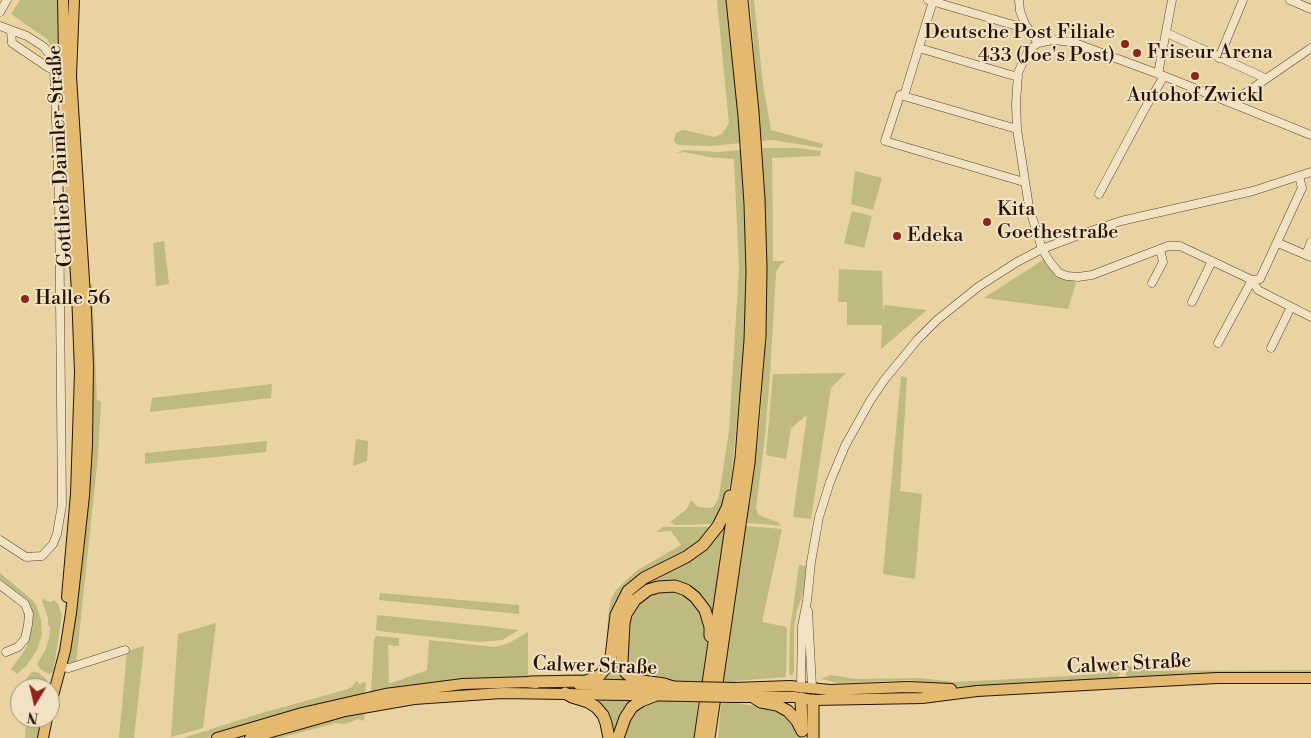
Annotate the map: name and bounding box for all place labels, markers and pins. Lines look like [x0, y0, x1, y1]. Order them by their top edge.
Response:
place label: Deutsche Post Filiale 433 (Joe's Post) [924, 21, 1115, 68]
marker: Deutsche Post Filiale 433 (Joe's Post) [1119, 38, 1131, 50]
place label: Friseur Arena [1147, 41, 1273, 65]
marker: Friseur Arena [1131, 47, 1143, 59]
marker: Autohof Zwickl [1189, 70, 1201, 82]
place label: Autohof Zwickl [1127, 84, 1263, 108]
place label: Kita Goethestraße [997, 198, 1118, 245]
marker: Kita Goethestraße [981, 216, 993, 228]
place label: Edeka [907, 224, 963, 248]
marker: Edeka [891, 230, 903, 242]
place label: Halle 56 [35, 287, 110, 311]
marker: Halle 56 [19, 293, 31, 305]

